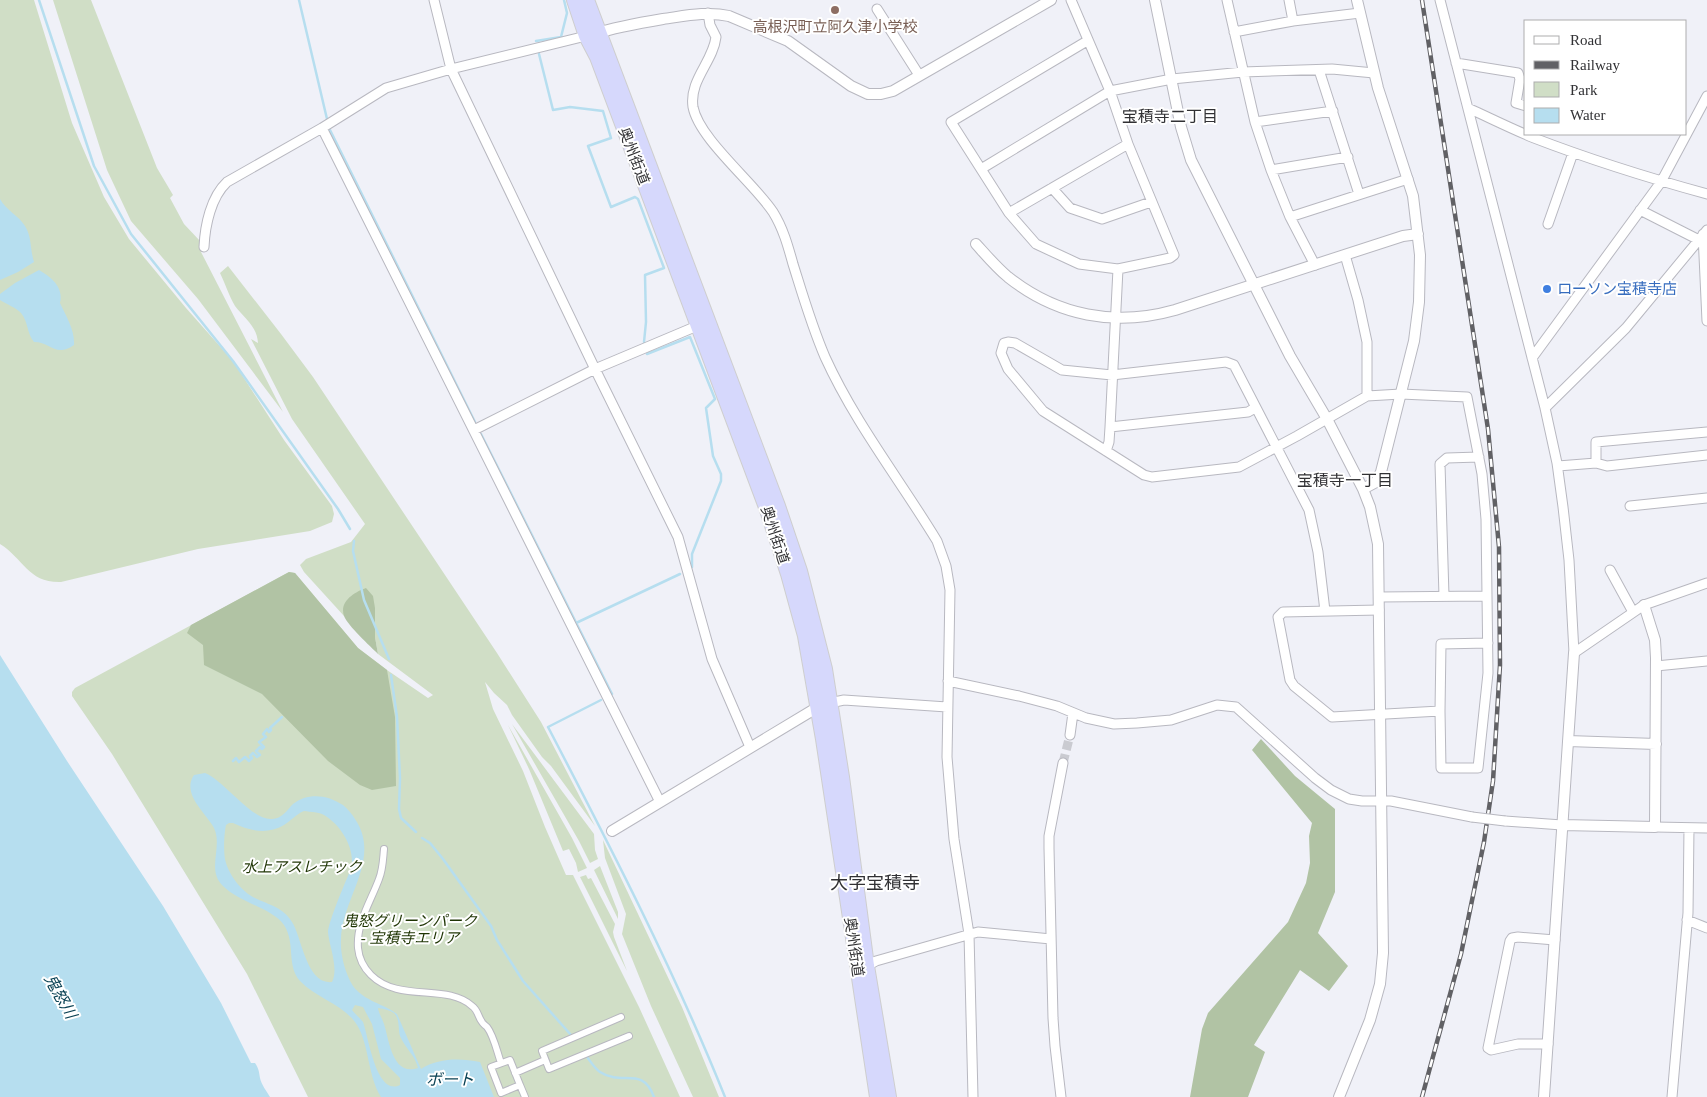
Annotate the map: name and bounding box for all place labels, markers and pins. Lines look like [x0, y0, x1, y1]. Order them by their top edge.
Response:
marker: 高根沢町立阿久津小学校 [829, 4, 841, 16]
place label: 高根沢町立阿久津小学校 [752, 19, 918, 35]
place label: ローソン宝積寺店 [1557, 281, 1677, 297]
marker: ローソン宝積寺店 [1541, 283, 1553, 295]

